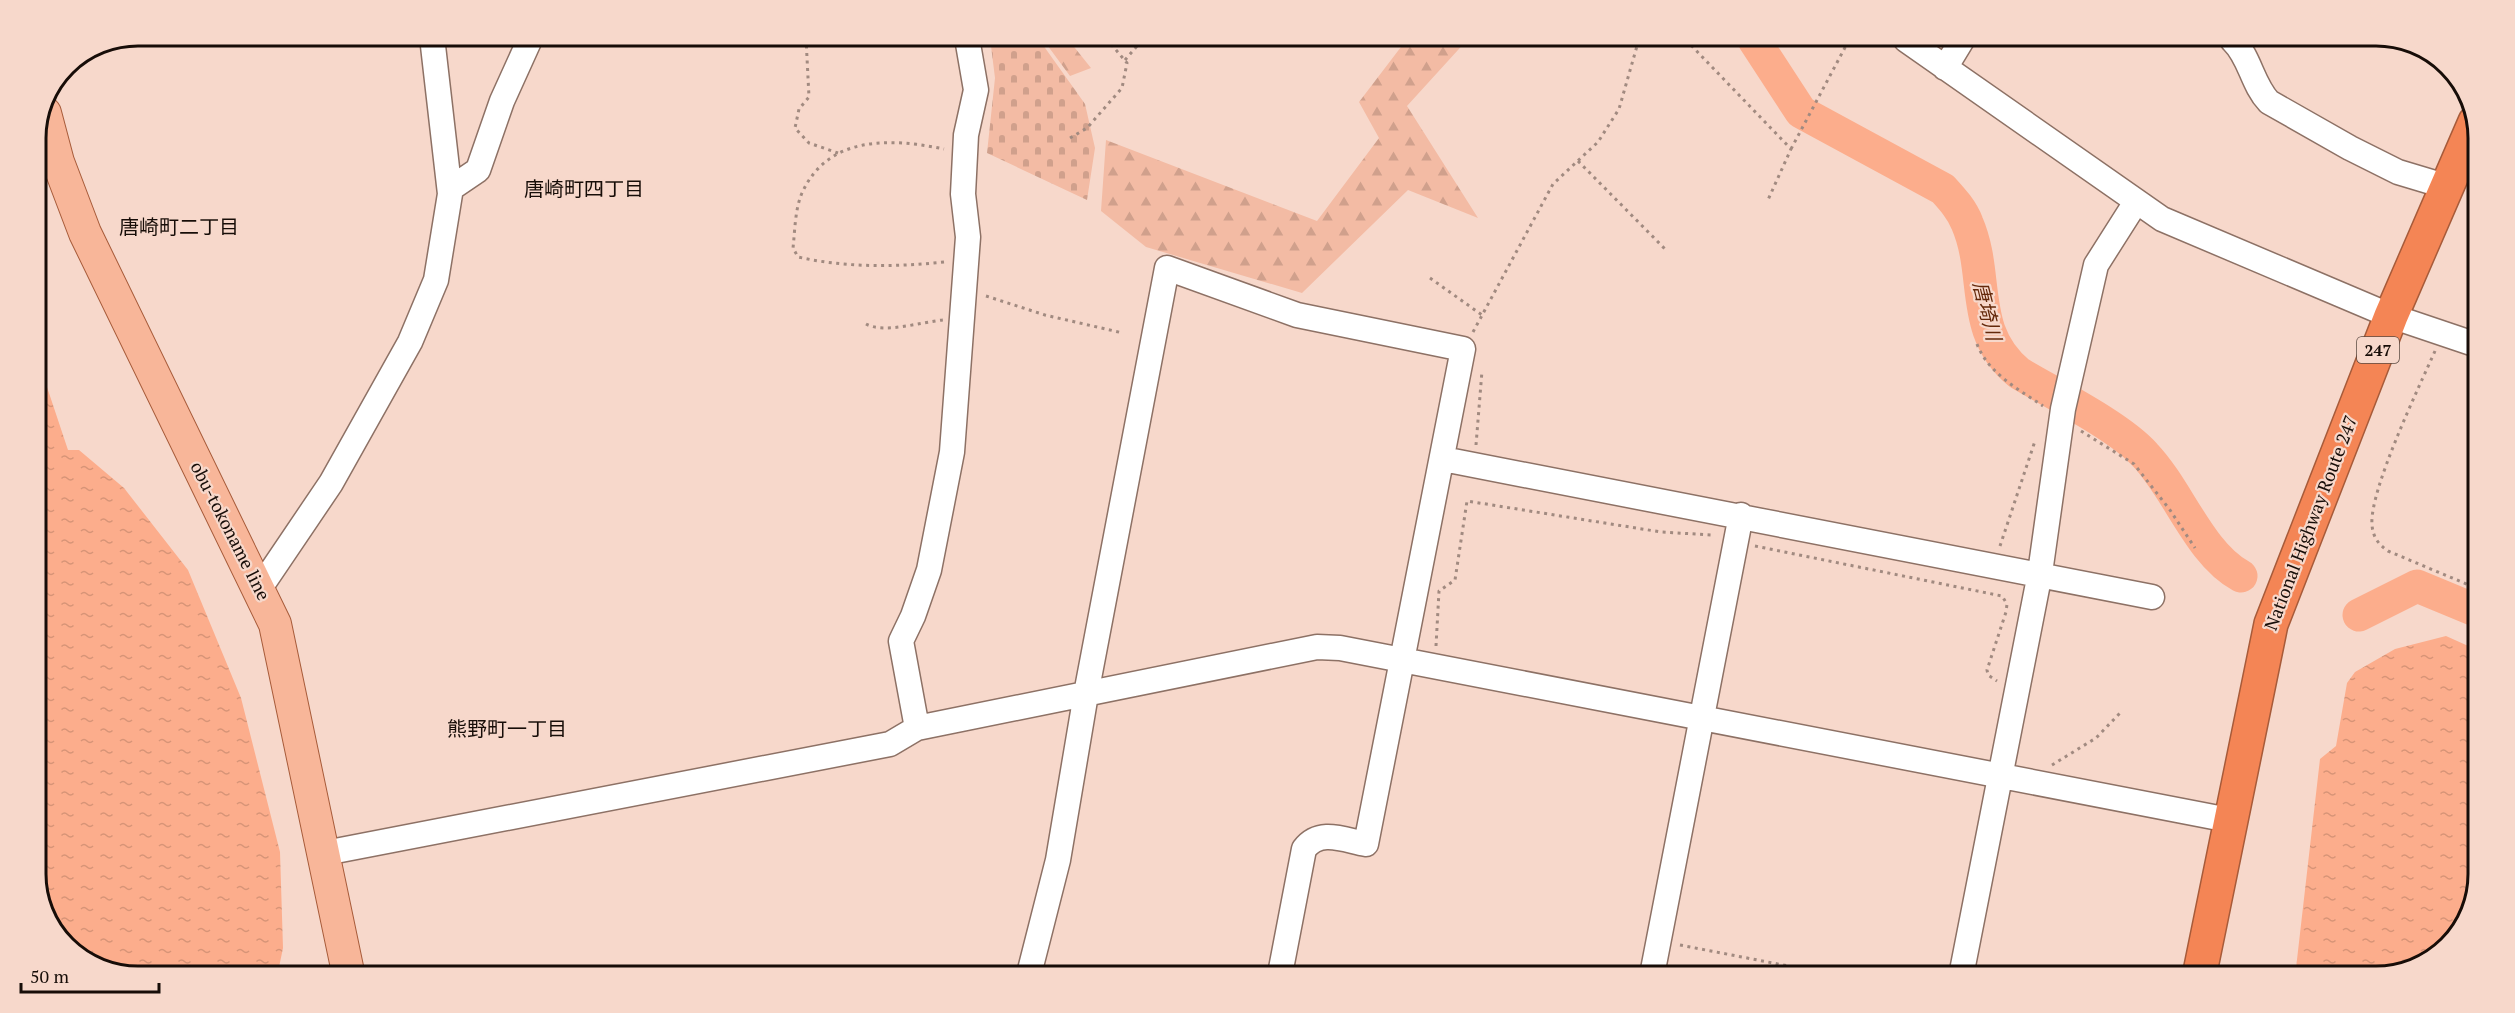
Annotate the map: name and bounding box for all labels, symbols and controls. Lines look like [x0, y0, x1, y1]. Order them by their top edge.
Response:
district label: 唐崎町四丁目 [524, 175, 644, 202]
district label: 唐崎町二丁目 [119, 213, 239, 240]
water label: 唐埼川 [1967, 279, 2008, 345]
road number: 247 [2357, 337, 2399, 363]
street label: National Highway Route 247 [2258, 412, 2362, 634]
street label: obu-tokoname line [186, 457, 276, 604]
district label: 熊野町一丁目 [447, 715, 567, 742]
scale bar [21, 956, 159, 994]
text: 50 m [30, 964, 70, 988]

